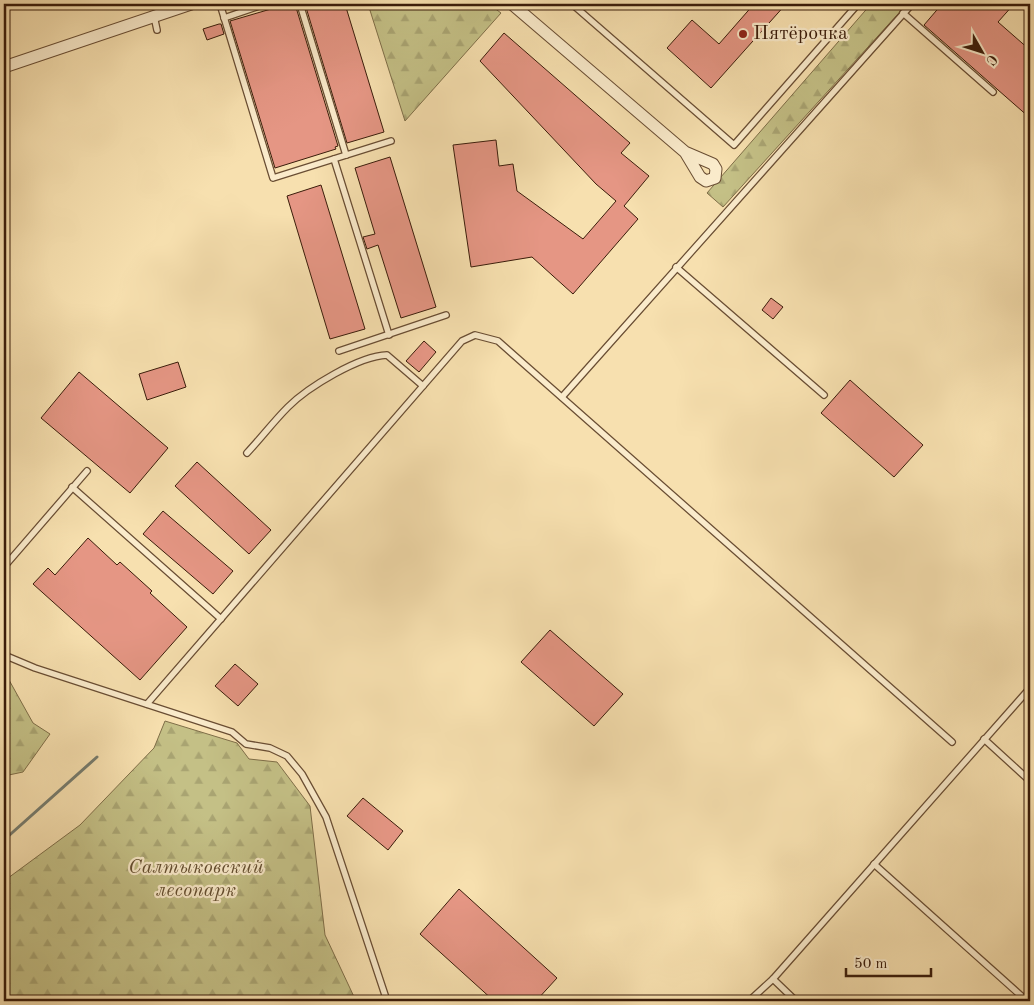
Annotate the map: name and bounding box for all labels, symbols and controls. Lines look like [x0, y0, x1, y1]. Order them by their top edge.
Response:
place label: Пятёрочка [753, 24, 848, 44]
marker: Пятёрочка [737, 28, 749, 40]
north arrow [956, 28, 1006, 78]
text: С [983, 52, 1000, 68]
park label: Салтыковский лесопарк [128, 858, 264, 901]
scale bar [846, 945, 932, 977]
text: 50 m [854, 957, 888, 972]

